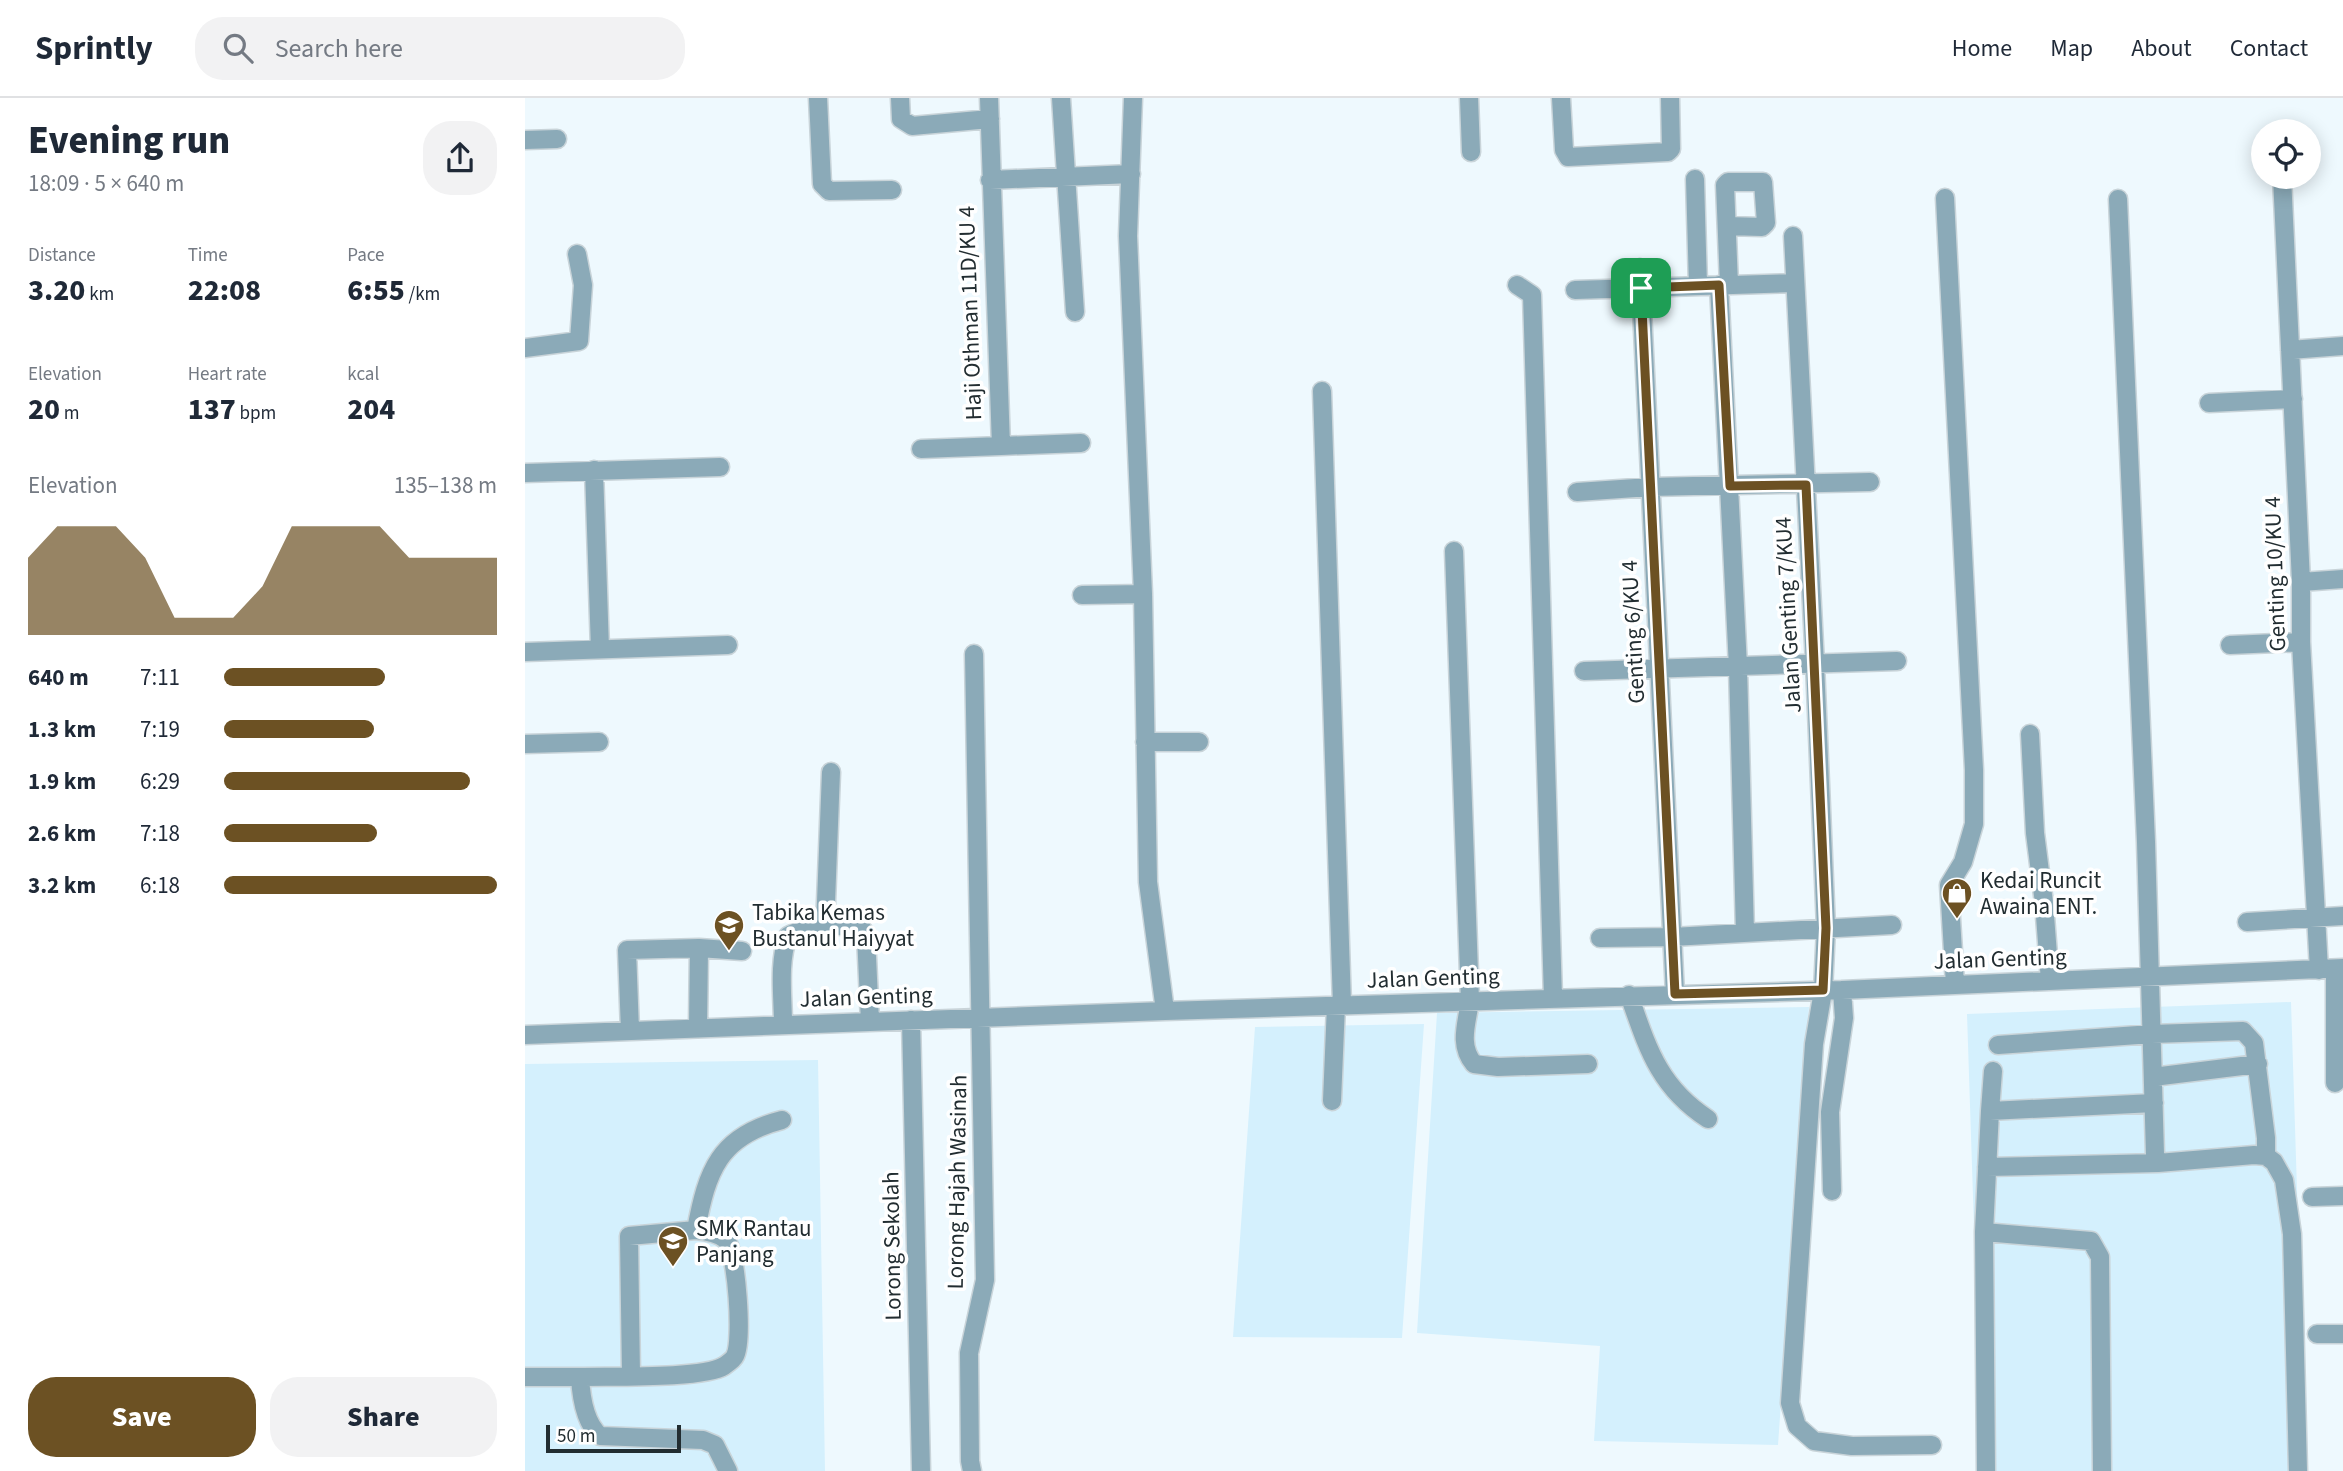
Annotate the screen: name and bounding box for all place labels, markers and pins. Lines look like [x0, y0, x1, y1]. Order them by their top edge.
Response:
pin [1611, 258, 1671, 318]
place label: Kedai Runcit Awaina ENT. [1980, 864, 2101, 923]
shop icon: Kedai Runcit Awaina ENT. [1940, 876, 1974, 920]
place label: Tabika Kemas Bustanul Haiyyat [752, 896, 914, 955]
school or university icon: Tabika Kemas Bustanul Haiyyat [712, 908, 746, 952]
place label: SMK Rantau Panjang [696, 1212, 811, 1271]
school or university icon: SMK Rantau Panjang [656, 1224, 690, 1268]

